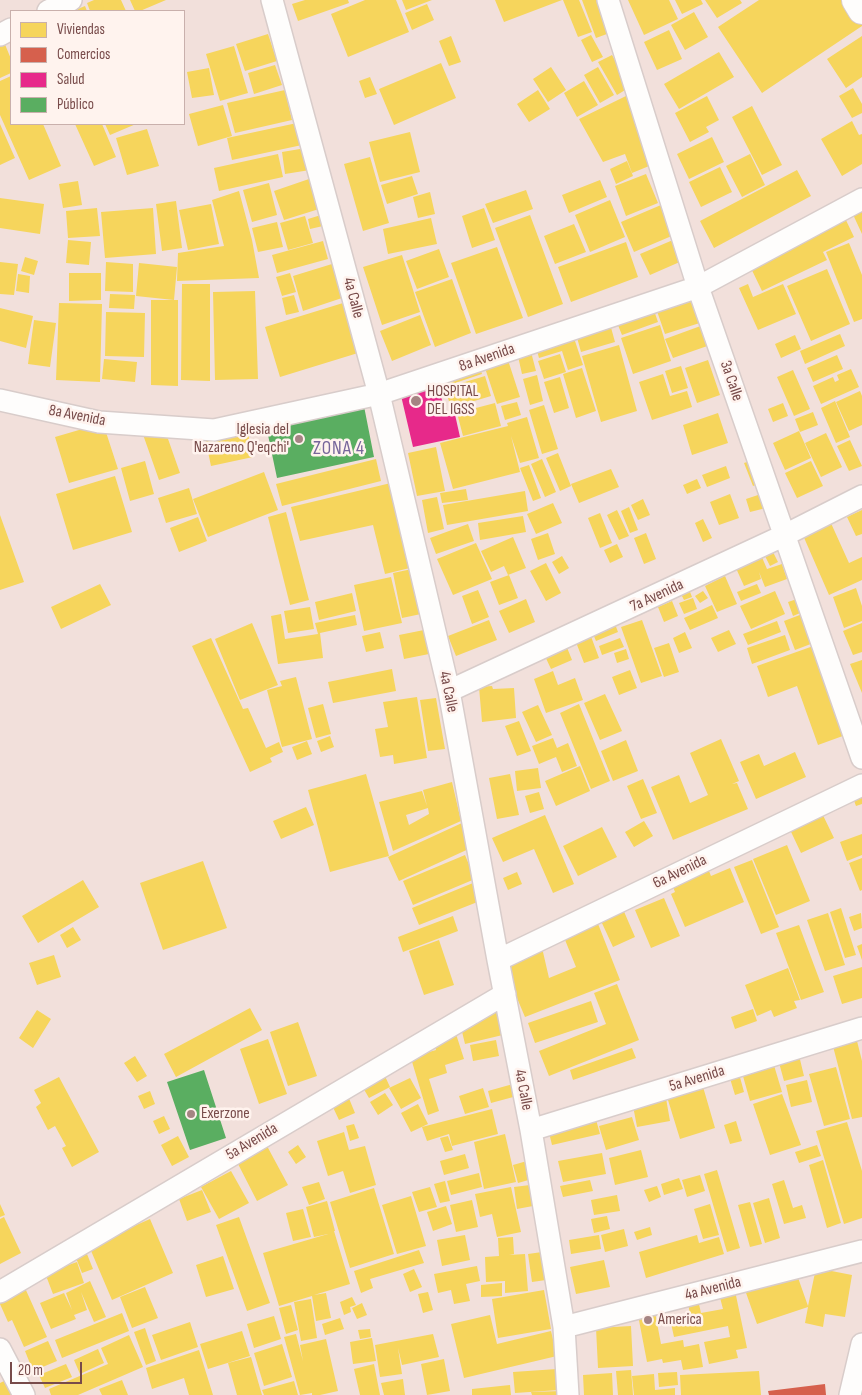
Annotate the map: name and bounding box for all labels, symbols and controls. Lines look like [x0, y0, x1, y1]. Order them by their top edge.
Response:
legend [10, 10, 185, 125]
text: Viviendas [57, 20, 105, 39]
text: Comercios [57, 45, 111, 64]
text: Salud [57, 70, 85, 89]
text: Público [57, 95, 94, 114]
street label: 4a Calle [338, 276, 368, 320]
street label: 8a Avenida [457, 340, 517, 376]
street label: 3a Calle [715, 358, 747, 404]
place label: HOSPITAL DEL IGSS [427, 382, 478, 420]
marker: HOSPITAL DEL IGSS [409, 394, 423, 408]
street label: 8a Avenida [47, 401, 107, 431]
place label: Iglesia del Nazareno Q'eqchi' [194, 420, 289, 458]
marker: Iglesia del Nazareno Q'eqchi' [293, 433, 305, 445]
district label: ZONA 4 [312, 438, 366, 460]
street label: 7a Avenida [627, 575, 687, 617]
street label: 4a Calle [434, 670, 462, 714]
street label: 6a Avenida [650, 851, 710, 893]
street label: 5a Avenida [667, 1061, 727, 1097]
street label: 4a Calle [510, 1068, 536, 1112]
place label: Exerzone [201, 1104, 250, 1124]
marker: Exerzone [185, 1108, 197, 1120]
street label: 5a Avenida [223, 1119, 281, 1165]
street label: 4a Avenida [683, 1273, 743, 1305]
place label: America [658, 1310, 702, 1330]
marker: America [642, 1314, 654, 1326]
scale bar [12, 1352, 85, 1384]
text: 20 m [18, 1361, 43, 1380]

